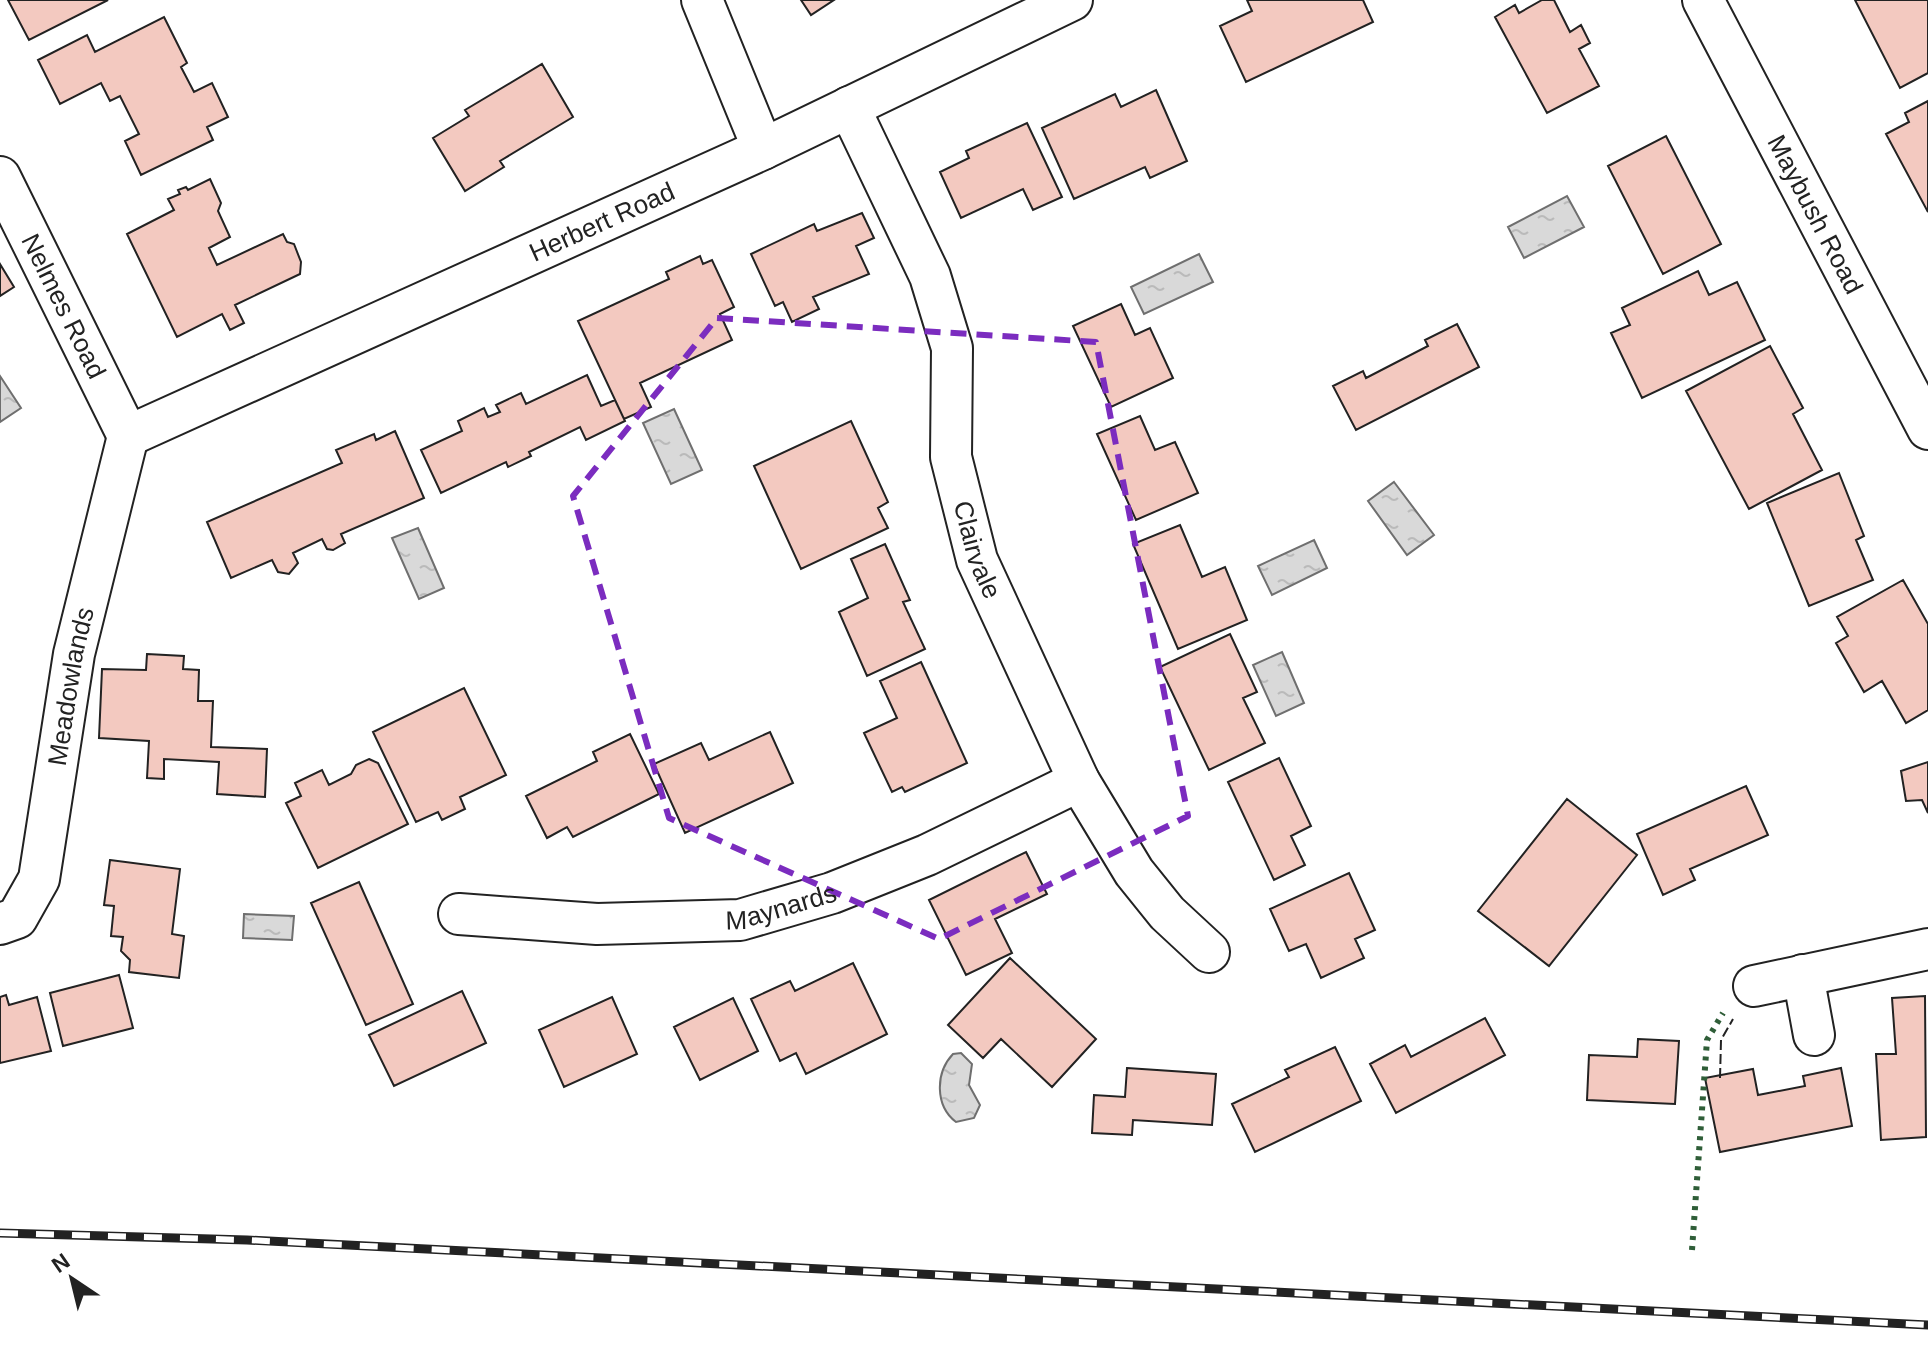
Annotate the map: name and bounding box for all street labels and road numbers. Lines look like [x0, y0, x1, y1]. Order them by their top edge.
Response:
street label: Maybush Road [1761, 130, 1869, 299]
street label: Herbert Road [525, 176, 679, 268]
street label: Nelmes Road [15, 229, 112, 383]
street label: Clairvale [948, 498, 1008, 603]
street label: Meadowlands [42, 604, 100, 768]
street label: Maynards [725, 878, 840, 935]

